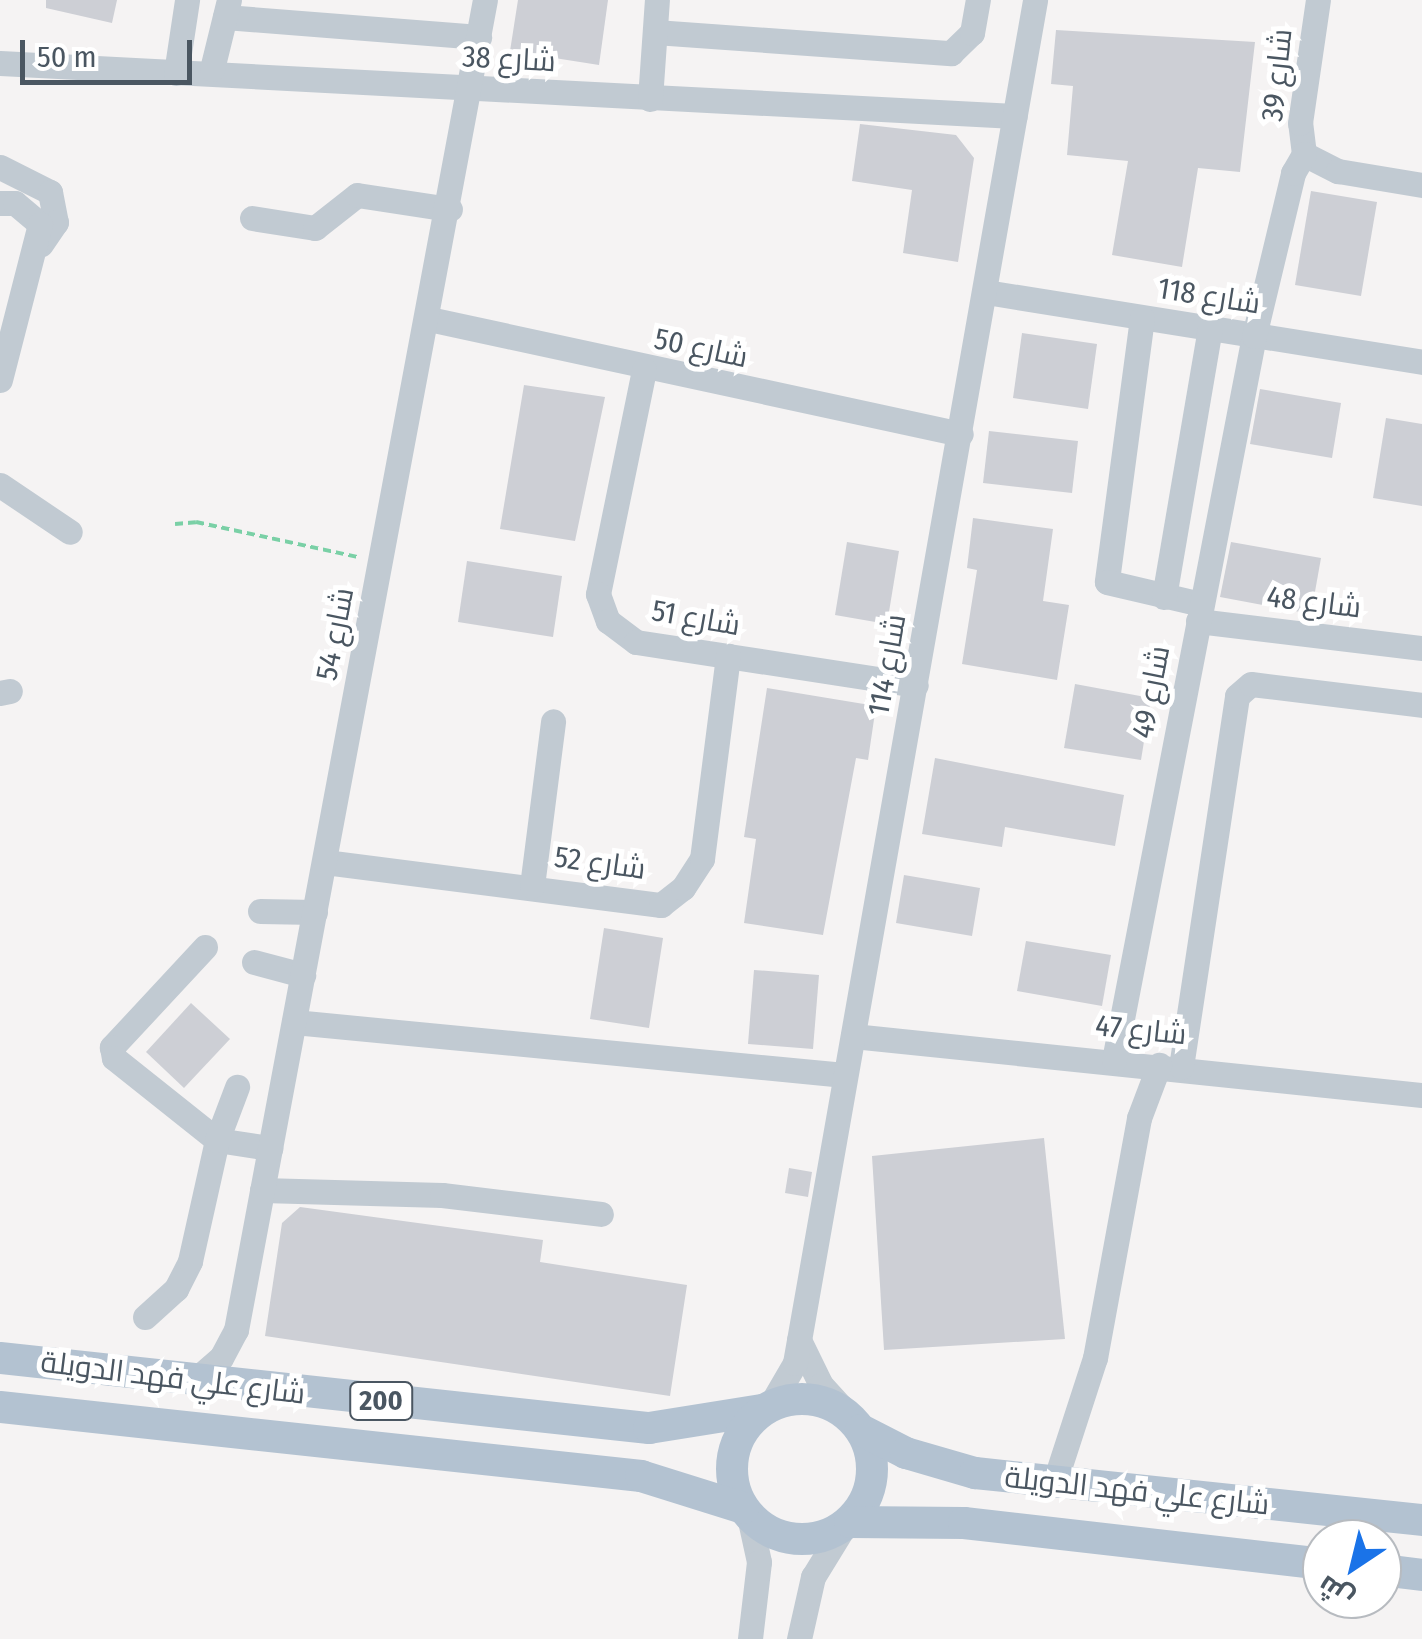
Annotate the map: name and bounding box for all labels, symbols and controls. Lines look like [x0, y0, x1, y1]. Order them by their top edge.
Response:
scale bar [25, 20, 198, 82]
street label: شارع 39 [1254, 27, 1300, 123]
text: 50 m [37, 39, 97, 75]
street label: شارع 38 [461, 39, 557, 79]
street label: شارع 118 [1155, 270, 1263, 322]
street label: شارع 50 [651, 321, 751, 375]
street label: شارع 48 [1265, 578, 1363, 626]
street label: شارع 54 [308, 585, 362, 683]
street label: شارع 51 [649, 593, 743, 643]
street label: شارع 114 [860, 611, 914, 719]
street label: شارع 49 [1124, 643, 1178, 741]
street label: شارع 52 [552, 839, 648, 887]
street label: شارع 47 [1094, 1007, 1188, 1053]
street label: شارع علي فهد الدويلة [39, 1344, 307, 1412]
road number: 200 [348, 1378, 414, 1424]
street label: شارع علي فهد الدويلة [1003, 1459, 1271, 1523]
north arrow [1302, 1519, 1402, 1619]
text: ش [1311, 1569, 1360, 1616]

